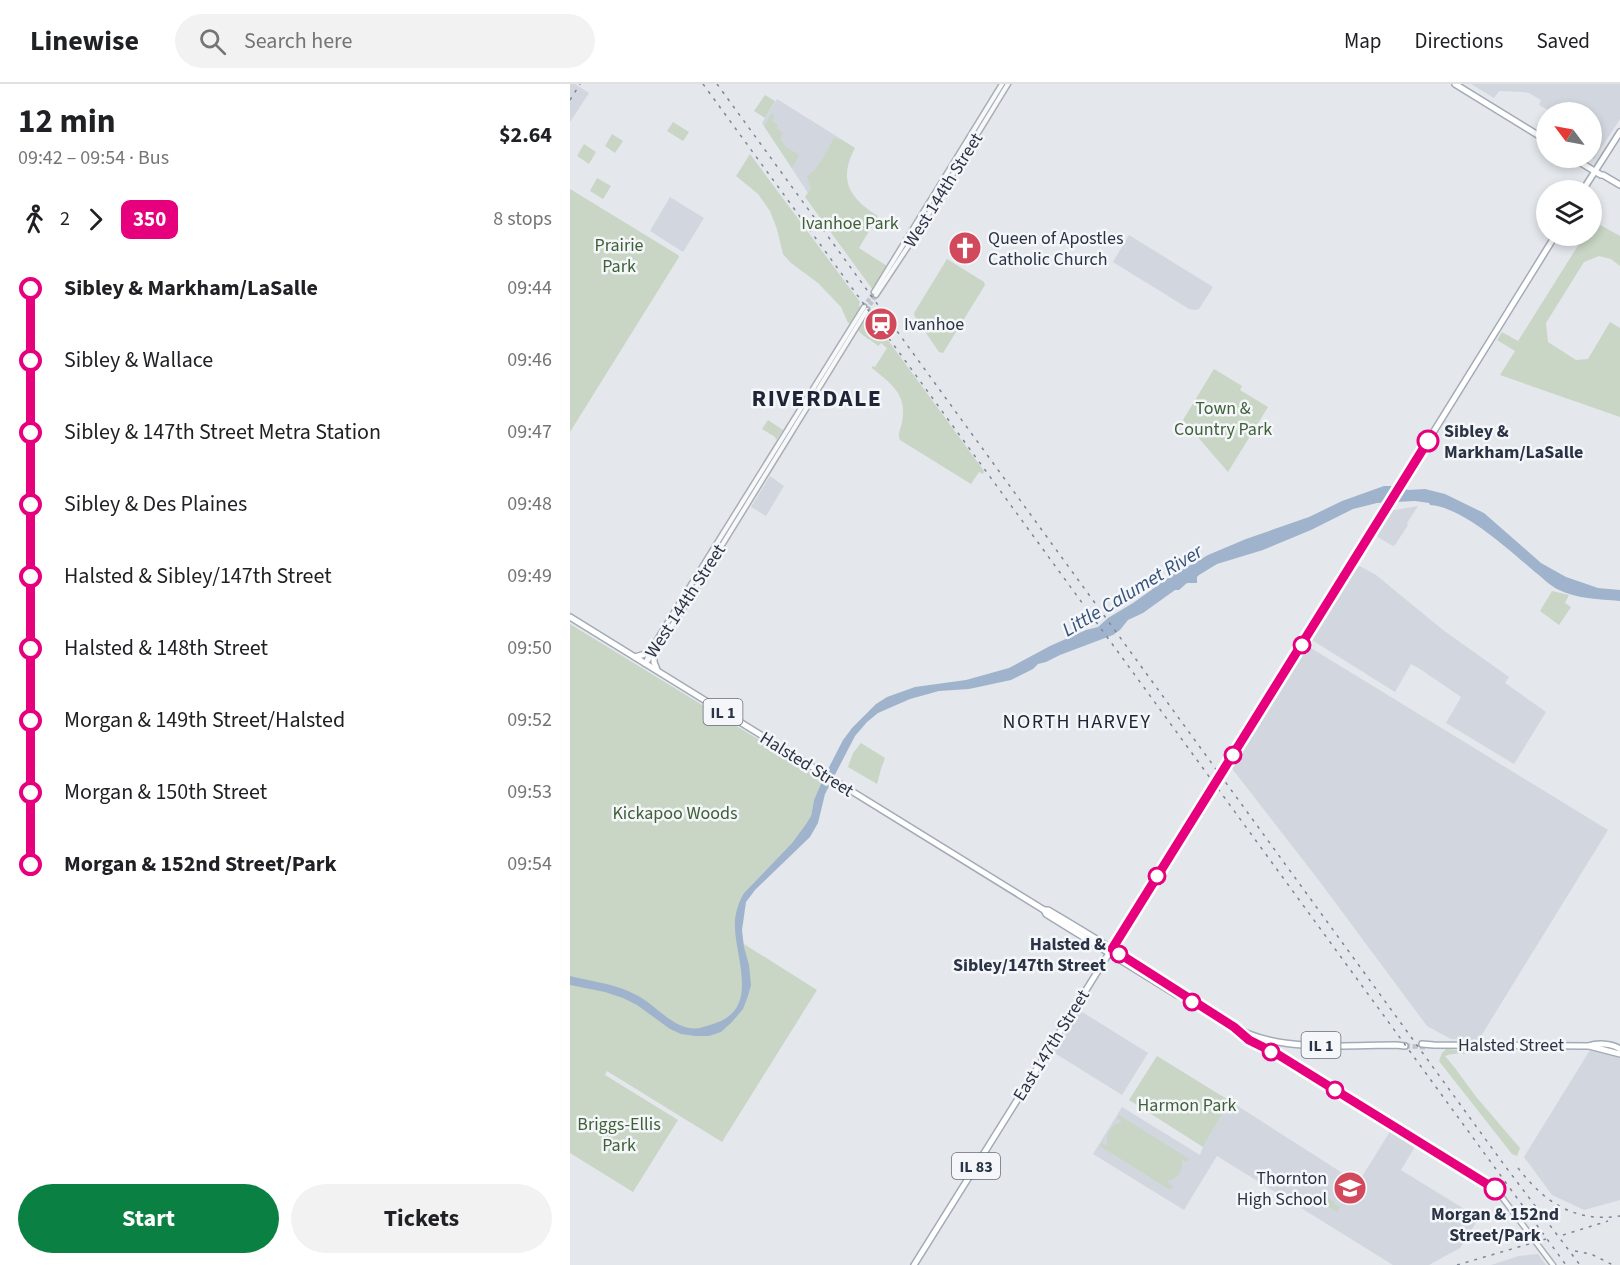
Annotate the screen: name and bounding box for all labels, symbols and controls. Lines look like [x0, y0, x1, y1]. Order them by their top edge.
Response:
search box [175, 14, 595, 68]
text: Linewise [30, 21, 139, 61]
icon: search [196, 25, 229, 58]
text: Search here [244, 25, 352, 57]
text: Map [1344, 26, 1382, 56]
text: Directions [1415, 26, 1503, 56]
text: Saved [1536, 26, 1590, 56]
text: 12 min [18, 98, 116, 145]
north arrow [1536, 102, 1602, 168]
map controls [1536, 102, 1602, 246]
text: $2.64 [499, 119, 552, 151]
street label: West 144th Street [898, 128, 989, 253]
text: 09:42 – 09:54 · Bus [18, 144, 169, 172]
button: layers [1536, 180, 1602, 246]
icon: walk [18, 203, 51, 236]
icon: forward [79, 203, 112, 236]
text: 350 [133, 204, 166, 234]
text: 2 [60, 205, 70, 233]
text: 8 stops [493, 205, 552, 233]
park label: Ivanhoe Park [801, 211, 899, 236]
place label: Queen of Apostles Catholic Church [988, 226, 1123, 272]
church icon: Queen of Apostles Catholic Church [947, 230, 983, 266]
park label: Prairie Park [594, 233, 644, 279]
text: Sibley & Markham/LaSalle [64, 272, 318, 304]
text: 09:44 [507, 274, 552, 302]
station icon: Ivanhoe [863, 306, 899, 342]
place label: Ivanhoe [904, 312, 964, 337]
text: Sibley & Wallace [64, 344, 213, 376]
text: 09:46 [507, 346, 552, 374]
district label: RIVERDALE [752, 381, 882, 416]
park label: Town & Country Park [1174, 396, 1272, 442]
text: Sibley & 147th Street Metra Station [64, 416, 381, 448]
text: 09:47 [507, 418, 552, 446]
place label: Sibley & Markham/LaSalle [1444, 419, 1583, 465]
marker: Sibley & Markham/LaSalle [1417, 430, 1439, 452]
text: Sibley & Des Plaines [64, 488, 247, 520]
text: 09:48 [507, 490, 552, 518]
water label: Little Calumet River [1057, 537, 1209, 644]
street label: West 144th Street [639, 539, 732, 663]
text: Halsted & Sibley/147th Street [64, 560, 332, 592]
text: 09:49 [507, 562, 552, 590]
text: Halsted & 148th Street [64, 632, 268, 664]
text: 09:50 [507, 634, 552, 662]
unlabelled marker [1293, 636, 1311, 654]
road number: IL 1 [704, 699, 742, 725]
text: Morgan & 149th Street/Halsted [64, 704, 345, 736]
text: 09:52 [507, 706, 552, 734]
district label: NORTH HARVEY [1003, 708, 1151, 736]
street label: Halsted Street [755, 726, 858, 803]
unlabelled marker [1224, 746, 1242, 764]
text: Morgan & 150th Street [64, 776, 267, 808]
text: 09:53 [507, 778, 552, 806]
park label: Kickapoo Woods [612, 801, 738, 826]
text: Morgan & 152nd Street/Park [64, 848, 337, 880]
text: 09:54 [507, 850, 552, 878]
unlabelled marker [1148, 867, 1166, 885]
place label: Halsted & Sibley/147th Street [953, 932, 1106, 978]
marker: Halsted & Sibley/147th Street [1110, 945, 1128, 963]
street label: East 147th Street [1007, 985, 1096, 1106]
unlabelled marker [1183, 993, 1201, 1011]
road number: IL 1 [1302, 1032, 1341, 1058]
street label: Halsted Street [1458, 1033, 1564, 1058]
unlabelled marker [1262, 1043, 1280, 1061]
unlabelled marker [1326, 1081, 1344, 1099]
park label: Harmon Park [1138, 1093, 1237, 1118]
park label: Briggs-Ellis Park [577, 1112, 661, 1158]
road number: IL 83 [952, 1153, 1000, 1179]
place label: Thornton High School [1237, 1166, 1327, 1212]
school or university icon: Thornton High School [1332, 1170, 1368, 1206]
marker: Morgan & 152nd Street/Park [1484, 1178, 1506, 1200]
button: Start [18, 1184, 279, 1253]
button: Tickets [291, 1184, 552, 1253]
place label: Morgan & 152nd Street/Park [1431, 1202, 1559, 1248]

